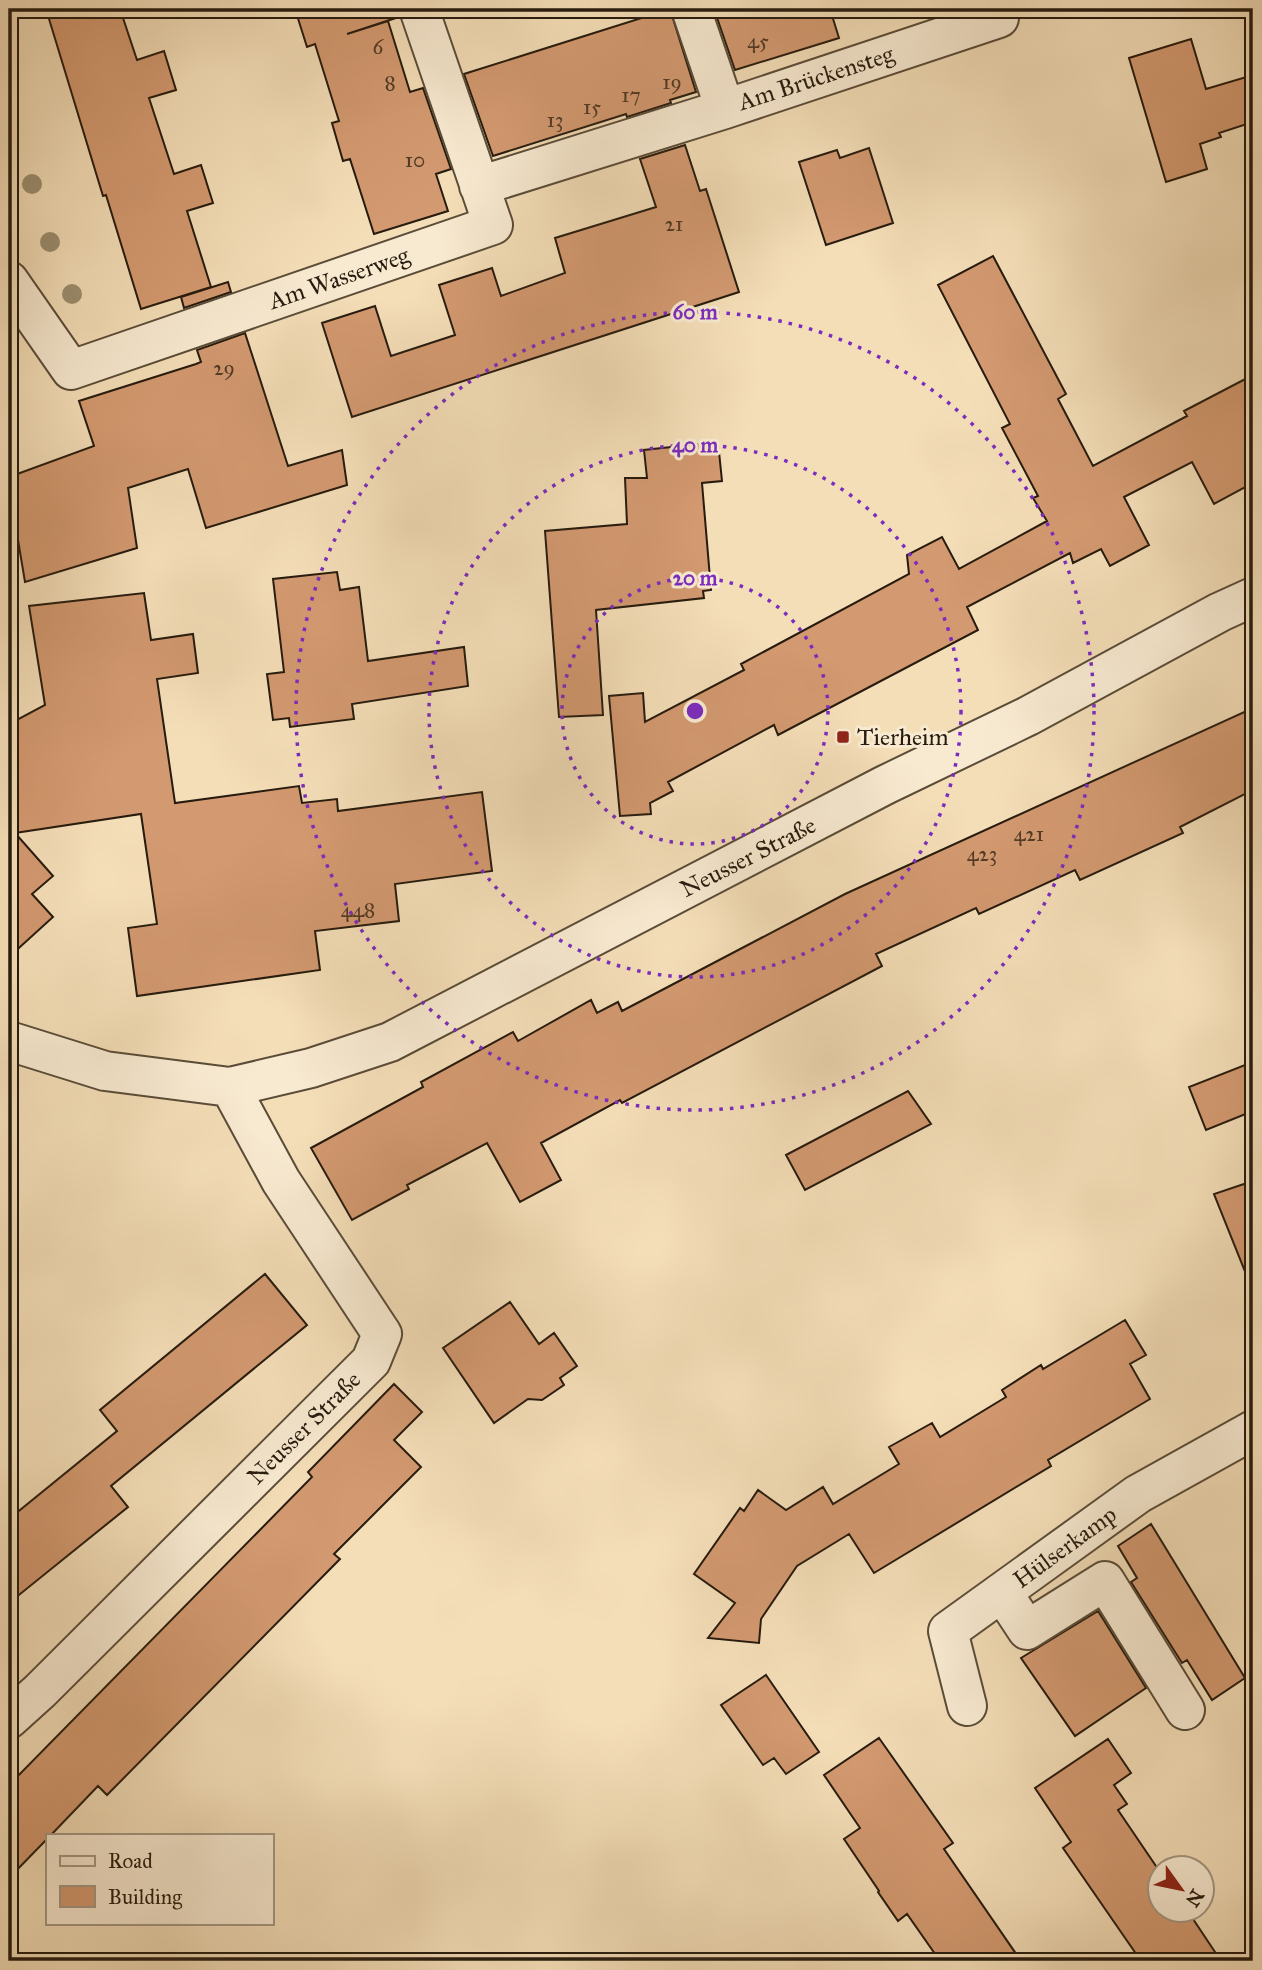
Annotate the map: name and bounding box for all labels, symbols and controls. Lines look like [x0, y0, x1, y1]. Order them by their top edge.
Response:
house number: 45 [747, 28, 769, 54]
house number: 6 [373, 34, 385, 60]
street label: Am Brückensteg [734, 39, 898, 118]
house number: 19 [662, 69, 682, 95]
house number: 8 [384, 70, 396, 96]
house number: 17 [621, 82, 641, 108]
house number: 15 [583, 94, 601, 120]
house number: 13 [547, 107, 563, 133]
house number: 10 [405, 147, 425, 173]
house number: 21 [665, 211, 683, 237]
street label: Am Wasserweg [264, 240, 414, 316]
text: 60 m [672, 299, 718, 325]
house number: 29 [213, 355, 235, 381]
text: 40 m [672, 432, 718, 458]
text: 20 m [673, 565, 718, 591]
centre of rings [683, 699, 707, 723]
place label: Tierheim [857, 722, 949, 752]
marker: Tierheim [835, 729, 851, 745]
street label: Neusser Straße [675, 810, 821, 904]
house number: 421 [1014, 821, 1044, 847]
house number: 423 [967, 841, 997, 867]
house number: 448 [341, 897, 375, 923]
street label: Neusser Straße [241, 1365, 367, 1491]
street label: Hülserkamp [1007, 1499, 1123, 1595]
legend [46, 1834, 273, 1924]
text: Road [108, 1848, 153, 1874]
north arrow [1146, 1854, 1216, 1924]
text: Building [108, 1884, 182, 1910]
text: N [1181, 1885, 1209, 1911]

